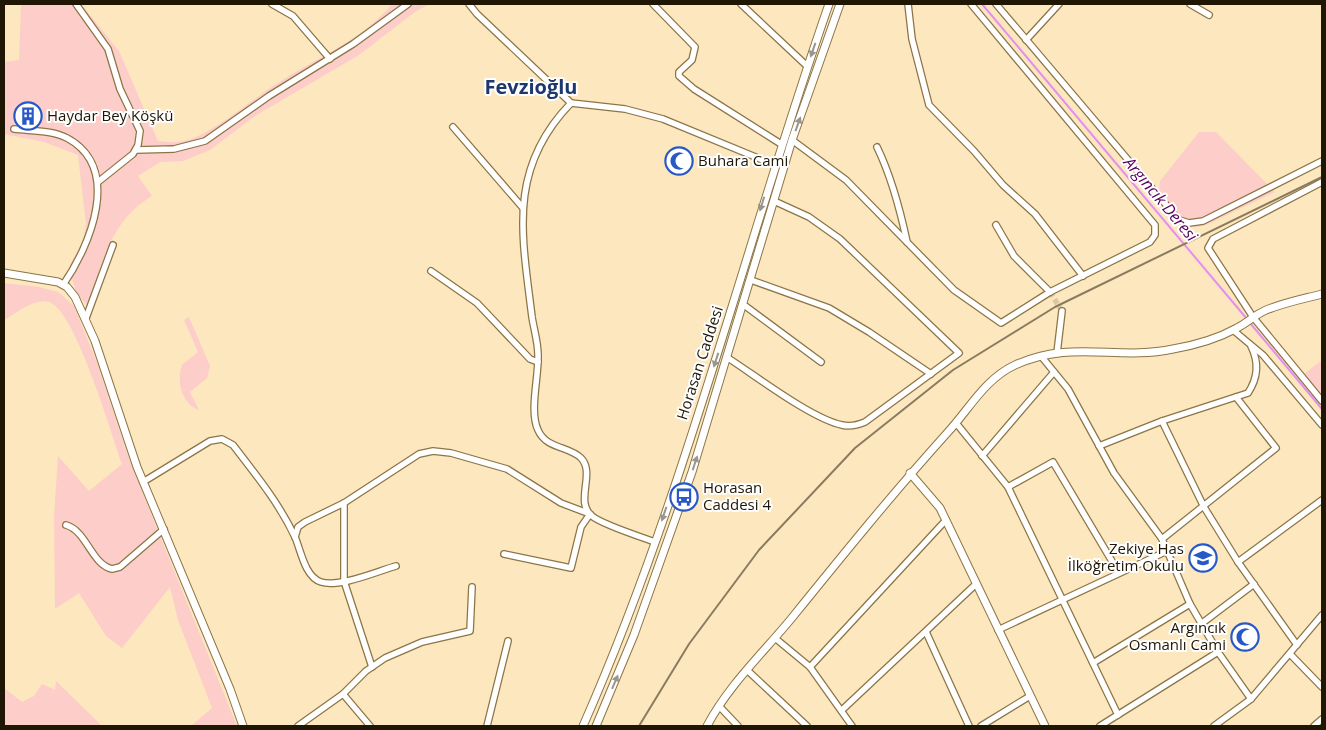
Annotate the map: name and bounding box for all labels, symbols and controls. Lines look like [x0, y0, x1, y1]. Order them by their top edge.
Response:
one-way arrow [809, 42, 816, 57]
district label: Fevzioğlu [485, 73, 577, 100]
building icon: Haydar Bey Köşkü [13, 101, 43, 131]
place label: Haydar Bey Köşkü [47, 105, 173, 125]
one-way arrow [795, 116, 802, 131]
mosque icon: Buhara Cami [664, 146, 694, 176]
place label: Buhara Cami [698, 150, 788, 170]
water label: Argıncık Deresi [1119, 151, 1203, 247]
one-way arrow [758, 197, 766, 212]
street label: Horasan Caddesi [671, 303, 727, 422]
one-way arrow [712, 353, 720, 368]
one-way arrow [691, 455, 699, 470]
place label: Horasan Caddesi 4 [703, 477, 771, 514]
bus stop icon: Horasan Caddesi 4 [669, 482, 699, 512]
one-way arrow [660, 507, 668, 522]
place label: Zekiye Has İlköğretim Okulu [1068, 538, 1184, 575]
school or university icon: Zekiye Has İlköğretim Okulu [1188, 543, 1218, 573]
place label: Argıncık Osmanlı Cami [1129, 617, 1226, 654]
mosque icon: Argıncık Osmanlı Cami [1230, 622, 1260, 652]
one-way arrow [612, 674, 620, 689]

